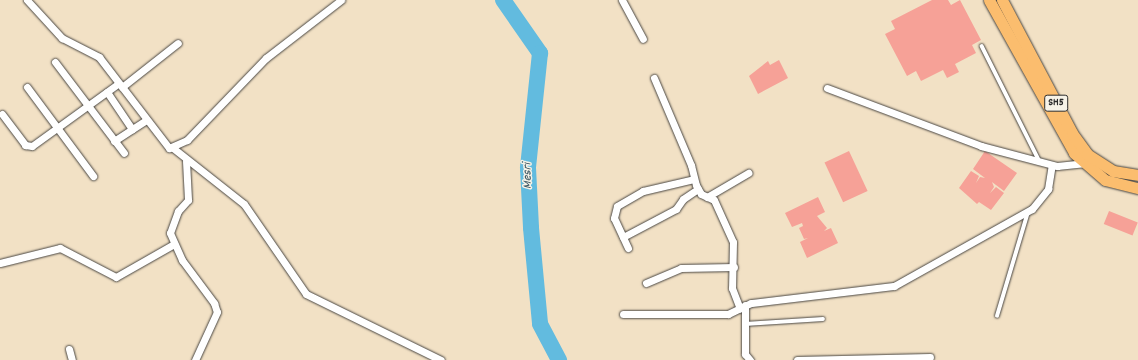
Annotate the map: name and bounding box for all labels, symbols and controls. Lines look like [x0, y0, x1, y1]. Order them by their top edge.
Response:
road number: SH5 [1044, 94, 1068, 112]
water label: Mesri [521, 163, 537, 189]

